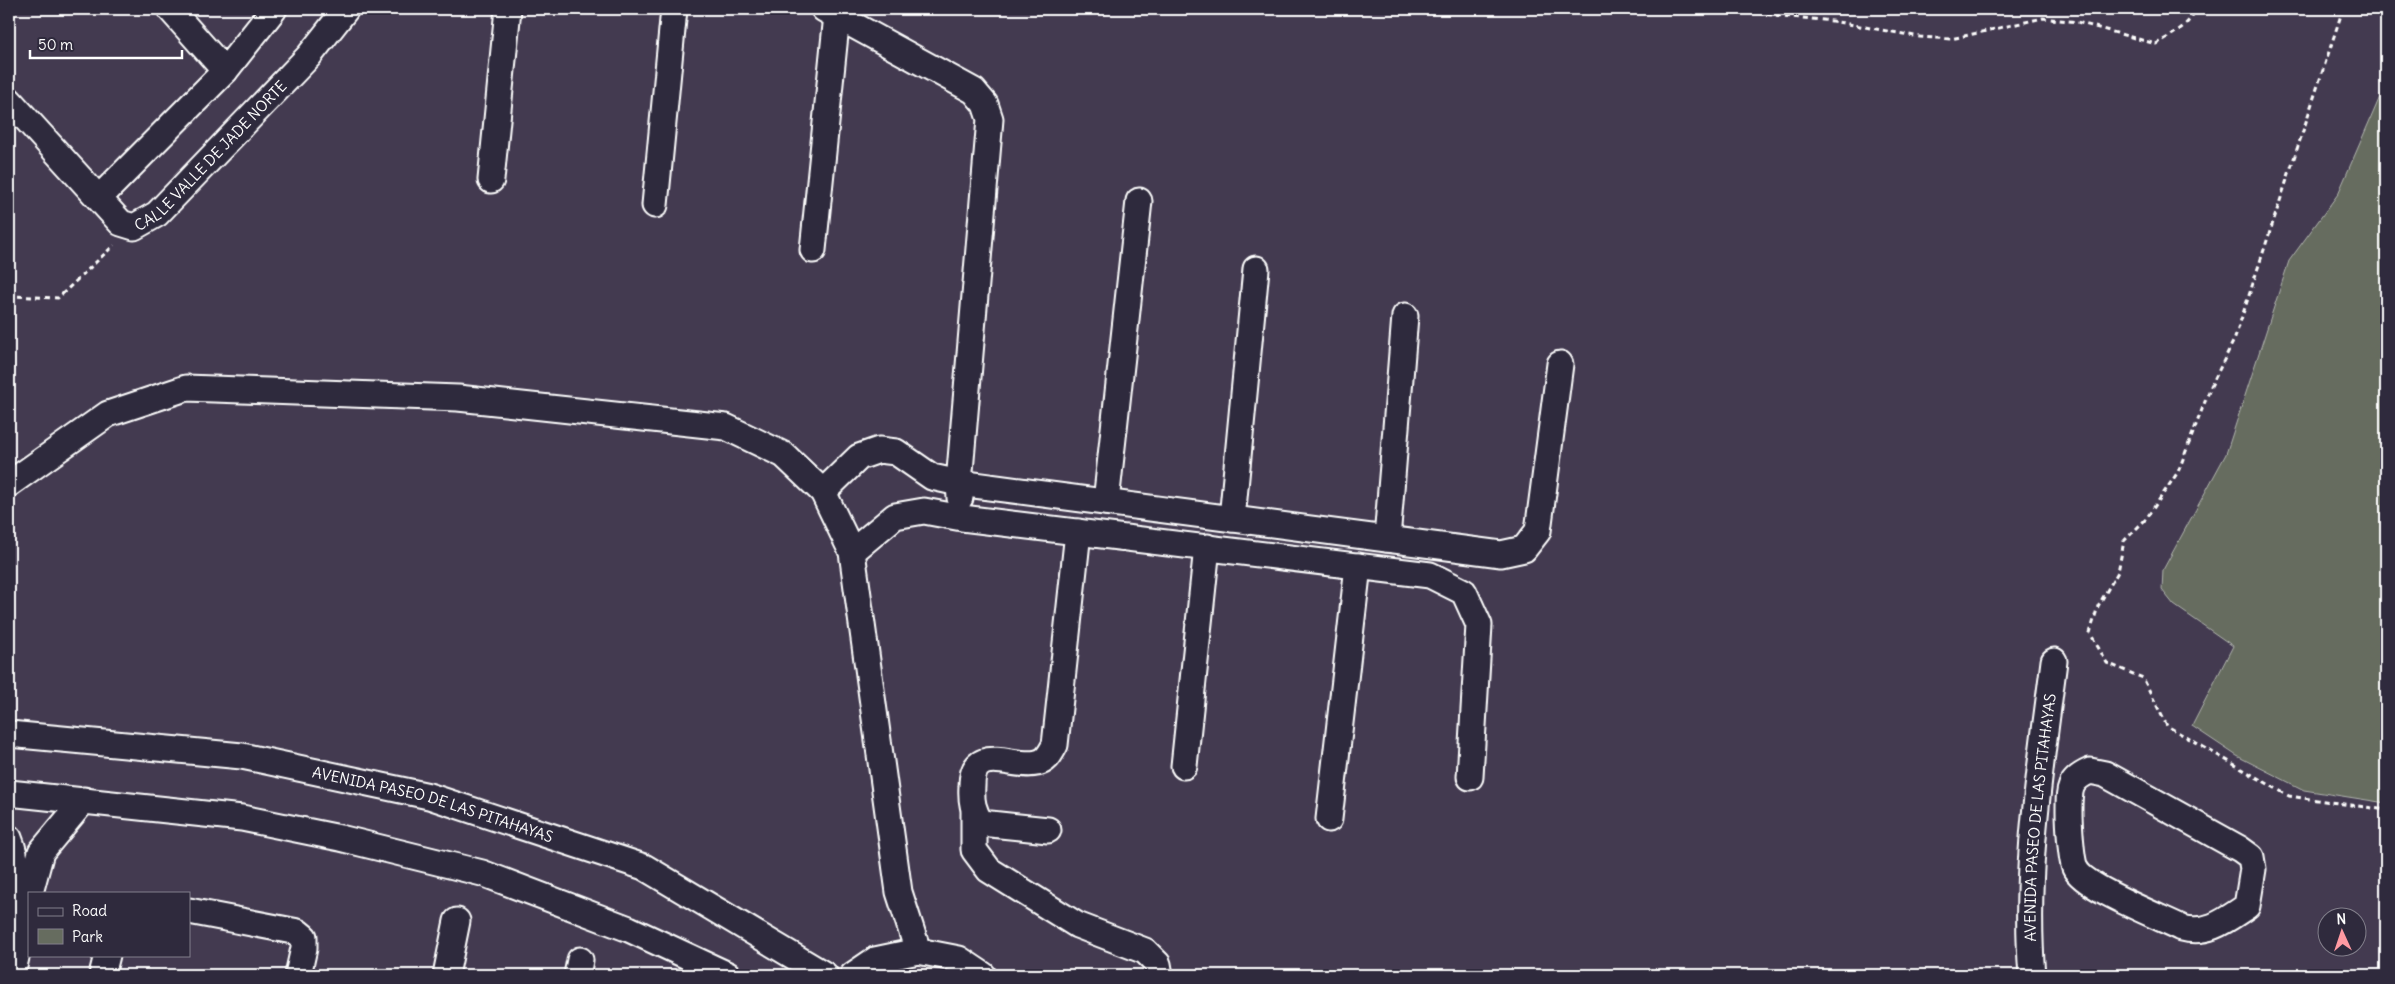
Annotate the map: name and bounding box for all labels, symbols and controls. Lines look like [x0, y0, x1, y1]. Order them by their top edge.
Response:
scale bar [30, 28, 182, 60]
text: 50 m [38, 35, 73, 54]
street label: CALLE VALLE DE JADE NORTE [131, 76, 290, 235]
street label: AVENIDA PASEO DE LAS PITAHAYAS [2020, 692, 2059, 942]
street label: AVENIDA PASEO DE LAS PITAHAYAS [311, 762, 556, 846]
legend [28, 892, 190, 956]
text: Road [72, 901, 107, 920]
north arrow [2318, 906, 2368, 956]
text: N [2336, 910, 2347, 928]
text: Park [72, 927, 103, 946]

